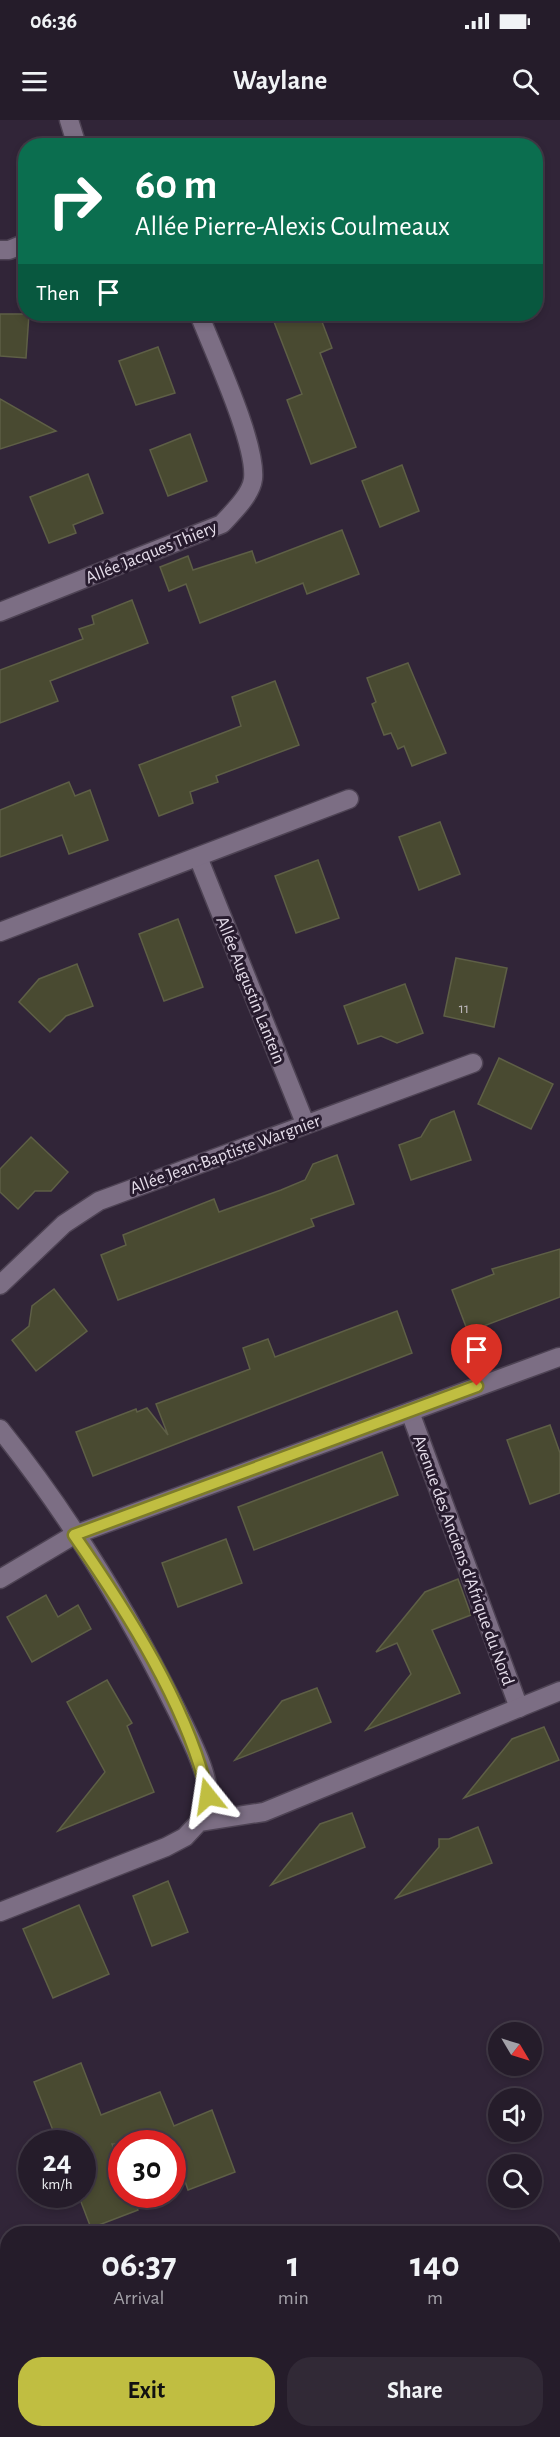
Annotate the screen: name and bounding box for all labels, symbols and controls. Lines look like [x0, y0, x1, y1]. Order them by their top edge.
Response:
text: 06:36 [30, 10, 77, 32]
icon: menu [18, 65, 51, 98]
icon: search [509, 65, 542, 98]
text: Waylane [233, 67, 327, 94]
icon: right [36, 162, 114, 240]
text: 60 m [135, 164, 217, 206]
text: Allée Pierre-Alexis Coulmeaux [135, 213, 450, 240]
icon: arrive [92, 276, 125, 309]
text: Then [36, 282, 80, 304]
street label: Allée Jacques Thiery [83, 518, 220, 587]
street label: Allée Augustin Lantein [212, 914, 288, 1067]
house number: 11 [459, 1001, 469, 1016]
street label: Allée Jean-Baptiste Wargnier [128, 1112, 323, 1198]
pin [451, 1324, 502, 1386]
icon: arrive [460, 1333, 493, 1366]
street label: Avenue des Anciens d'Afrique du Nord [409, 1433, 517, 1688]
position arrow [176, 1764, 240, 1828]
north arrow [488, 2022, 542, 2076]
map controls [488, 2022, 542, 2208]
button: sound [488, 2088, 542, 2142]
speed limit sign: 30 [108, 2130, 186, 2208]
text: 24 [42, 2147, 72, 2177]
button: search [488, 2154, 542, 2208]
text: km/h [42, 2177, 72, 2192]
text: 06:37 [101, 2247, 177, 2283]
text: 1 [287, 2247, 300, 2283]
text: 140 [410, 2247, 460, 2283]
text: Arrival [113, 2288, 165, 2308]
text: min [278, 2288, 309, 2308]
text: m [427, 2288, 443, 2308]
button: Exit [18, 2357, 275, 2426]
button: Share [287, 2357, 543, 2426]

